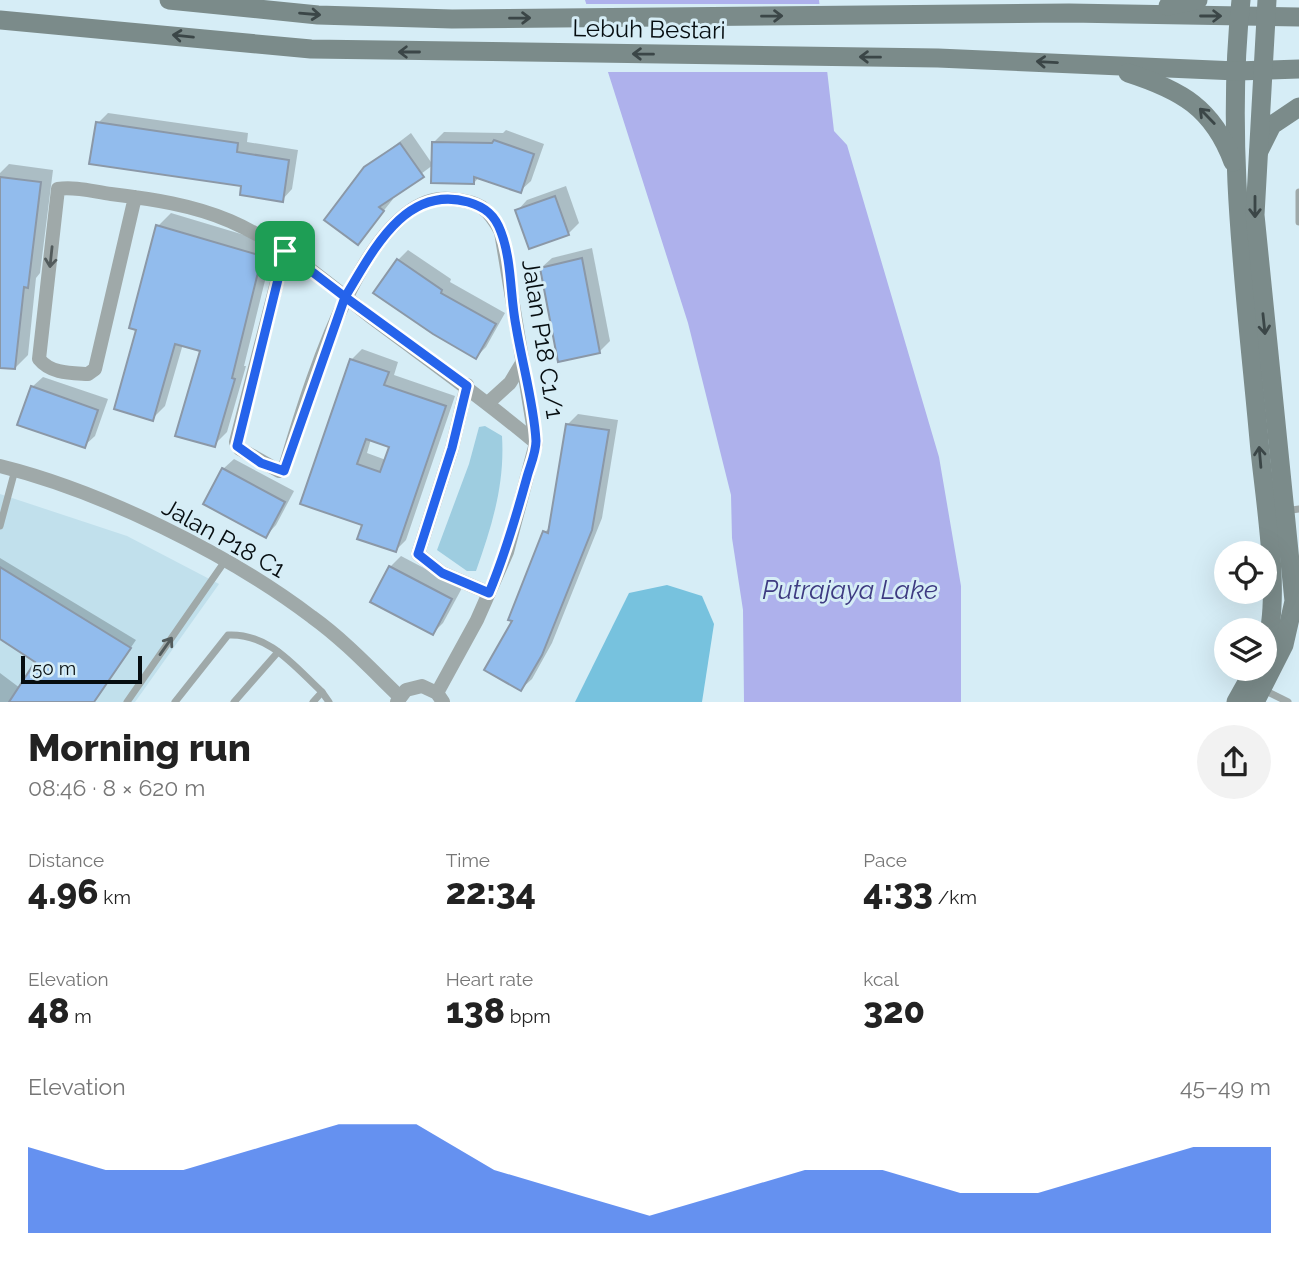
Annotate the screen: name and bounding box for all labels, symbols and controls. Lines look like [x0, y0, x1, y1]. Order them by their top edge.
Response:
one-way arrow [298, 8, 321, 21]
one-way arrow [760, 9, 783, 23]
one-way arrow [1199, 10, 1222, 23]
one-way arrow [508, 11, 531, 25]
street label: Lebuh Bestari [572, 13, 726, 45]
one-way arrow [172, 29, 194, 42]
one-way arrow [398, 45, 421, 59]
one-way arrow [631, 47, 654, 61]
one-way arrow [859, 50, 882, 64]
one-way arrow [1035, 55, 1058, 68]
one-way arrow [1198, 108, 1215, 125]
one-way arrow [1248, 195, 1262, 218]
pin [255, 221, 315, 281]
icon: arrive [266, 232, 304, 270]
one-way arrow [44, 245, 57, 268]
street label: Jalan P18 C1/1 [516, 257, 570, 421]
one-way arrow [1258, 312, 1271, 334]
one-way arrow [1253, 446, 1266, 468]
street label: Jalan P18 C1 [157, 492, 291, 584]
map controls [1214, 541, 1277, 681]
button: locate [1214, 541, 1277, 604]
water label: Putrajaya Lake [762, 575, 938, 605]
button: layers [1214, 618, 1277, 681]
one-way arrow [159, 637, 173, 656]
scale bar [21, 653, 142, 685]
text: 50 m [32, 657, 76, 679]
text: Morning run [28, 725, 251, 770]
button: share [1197, 725, 1271, 799]
text: 08:46 · 8 × 620 m [28, 774, 205, 801]
text: Distance [28, 849, 104, 871]
text: Time [446, 849, 490, 871]
text: Pace [863, 849, 907, 871]
text: 4.96 [28, 871, 99, 912]
text: 22:34 [446, 871, 536, 912]
text: 4:33 [863, 871, 933, 912]
text: km [99, 886, 131, 908]
text: /km [933, 886, 977, 908]
text: Elevation [28, 968, 109, 990]
text: Heart rate [446, 968, 533, 990]
text: kcal [863, 968, 899, 990]
text: 48 [28, 990, 69, 1031]
text: 138 [446, 990, 505, 1031]
text: 320 [863, 990, 925, 1031]
text: m [69, 1005, 92, 1027]
text: bpm [505, 1005, 551, 1027]
text: Elevation [28, 1073, 126, 1100]
text: 45–49 m [1180, 1073, 1271, 1100]

